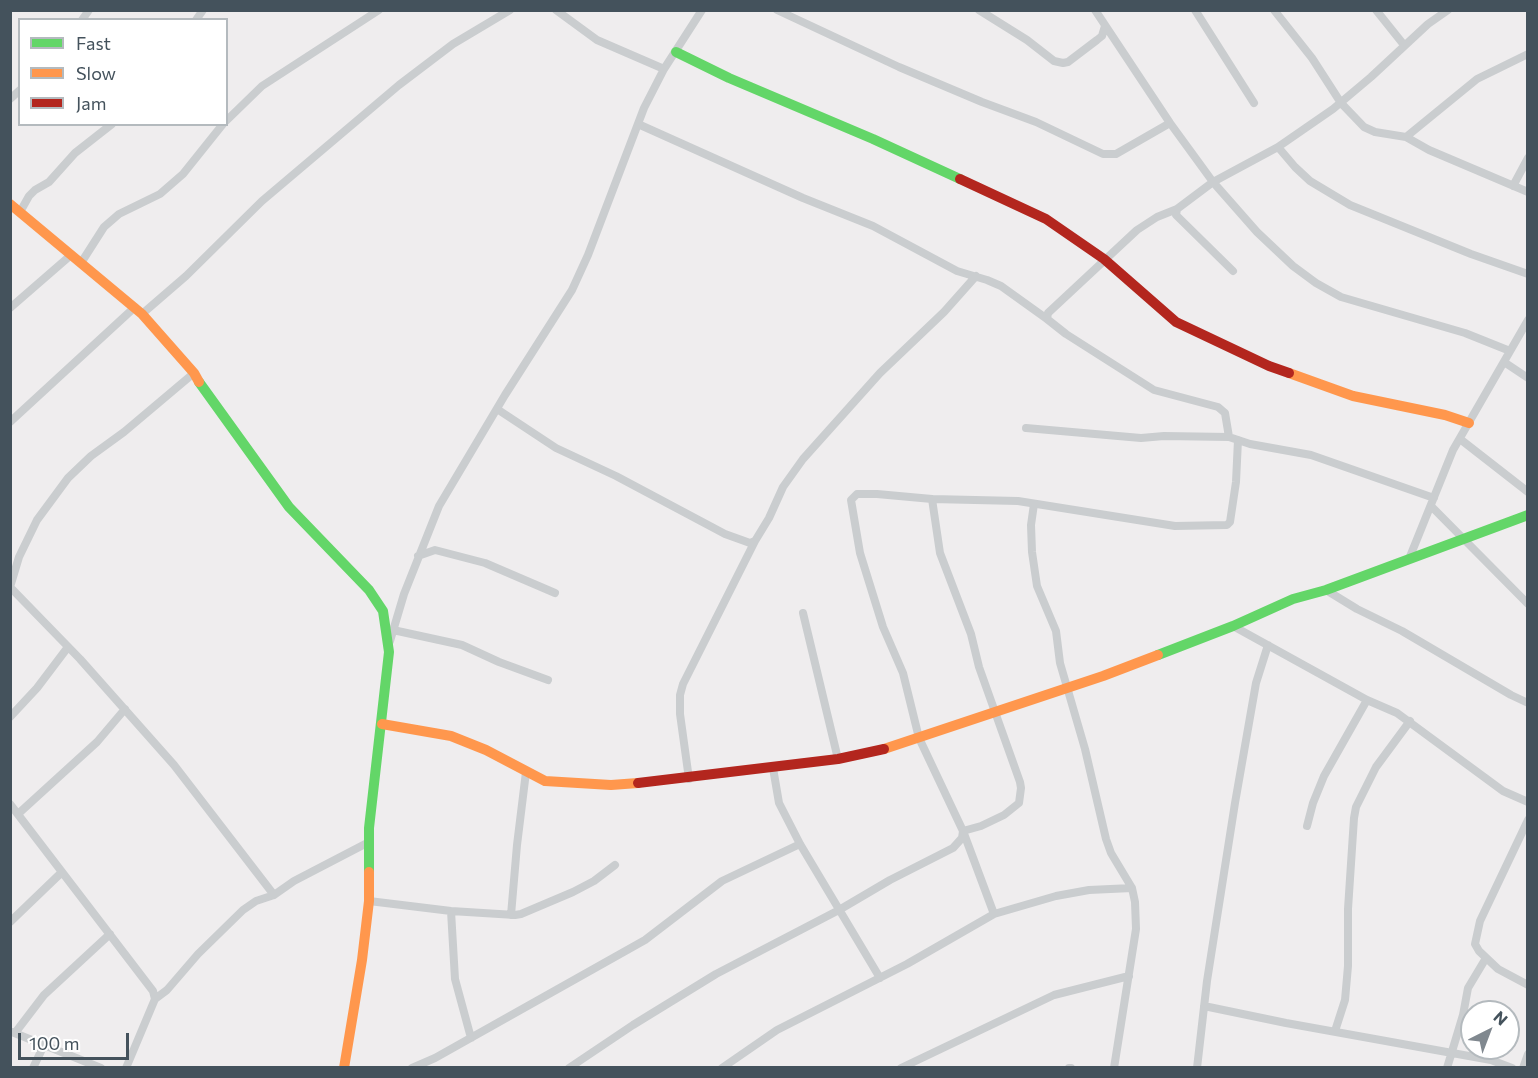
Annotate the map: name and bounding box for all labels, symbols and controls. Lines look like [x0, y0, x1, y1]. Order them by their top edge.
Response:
legend [18, 18, 228, 126]
text: Fast [76, 32, 111, 54]
text: Slow [76, 62, 116, 84]
text: Jam [76, 92, 106, 114]
north arrow [1460, 1000, 1520, 1060]
text: N [1490, 1007, 1512, 1029]
scale bar [21, 1021, 132, 1059]
text: 100 m [29, 1032, 79, 1054]

